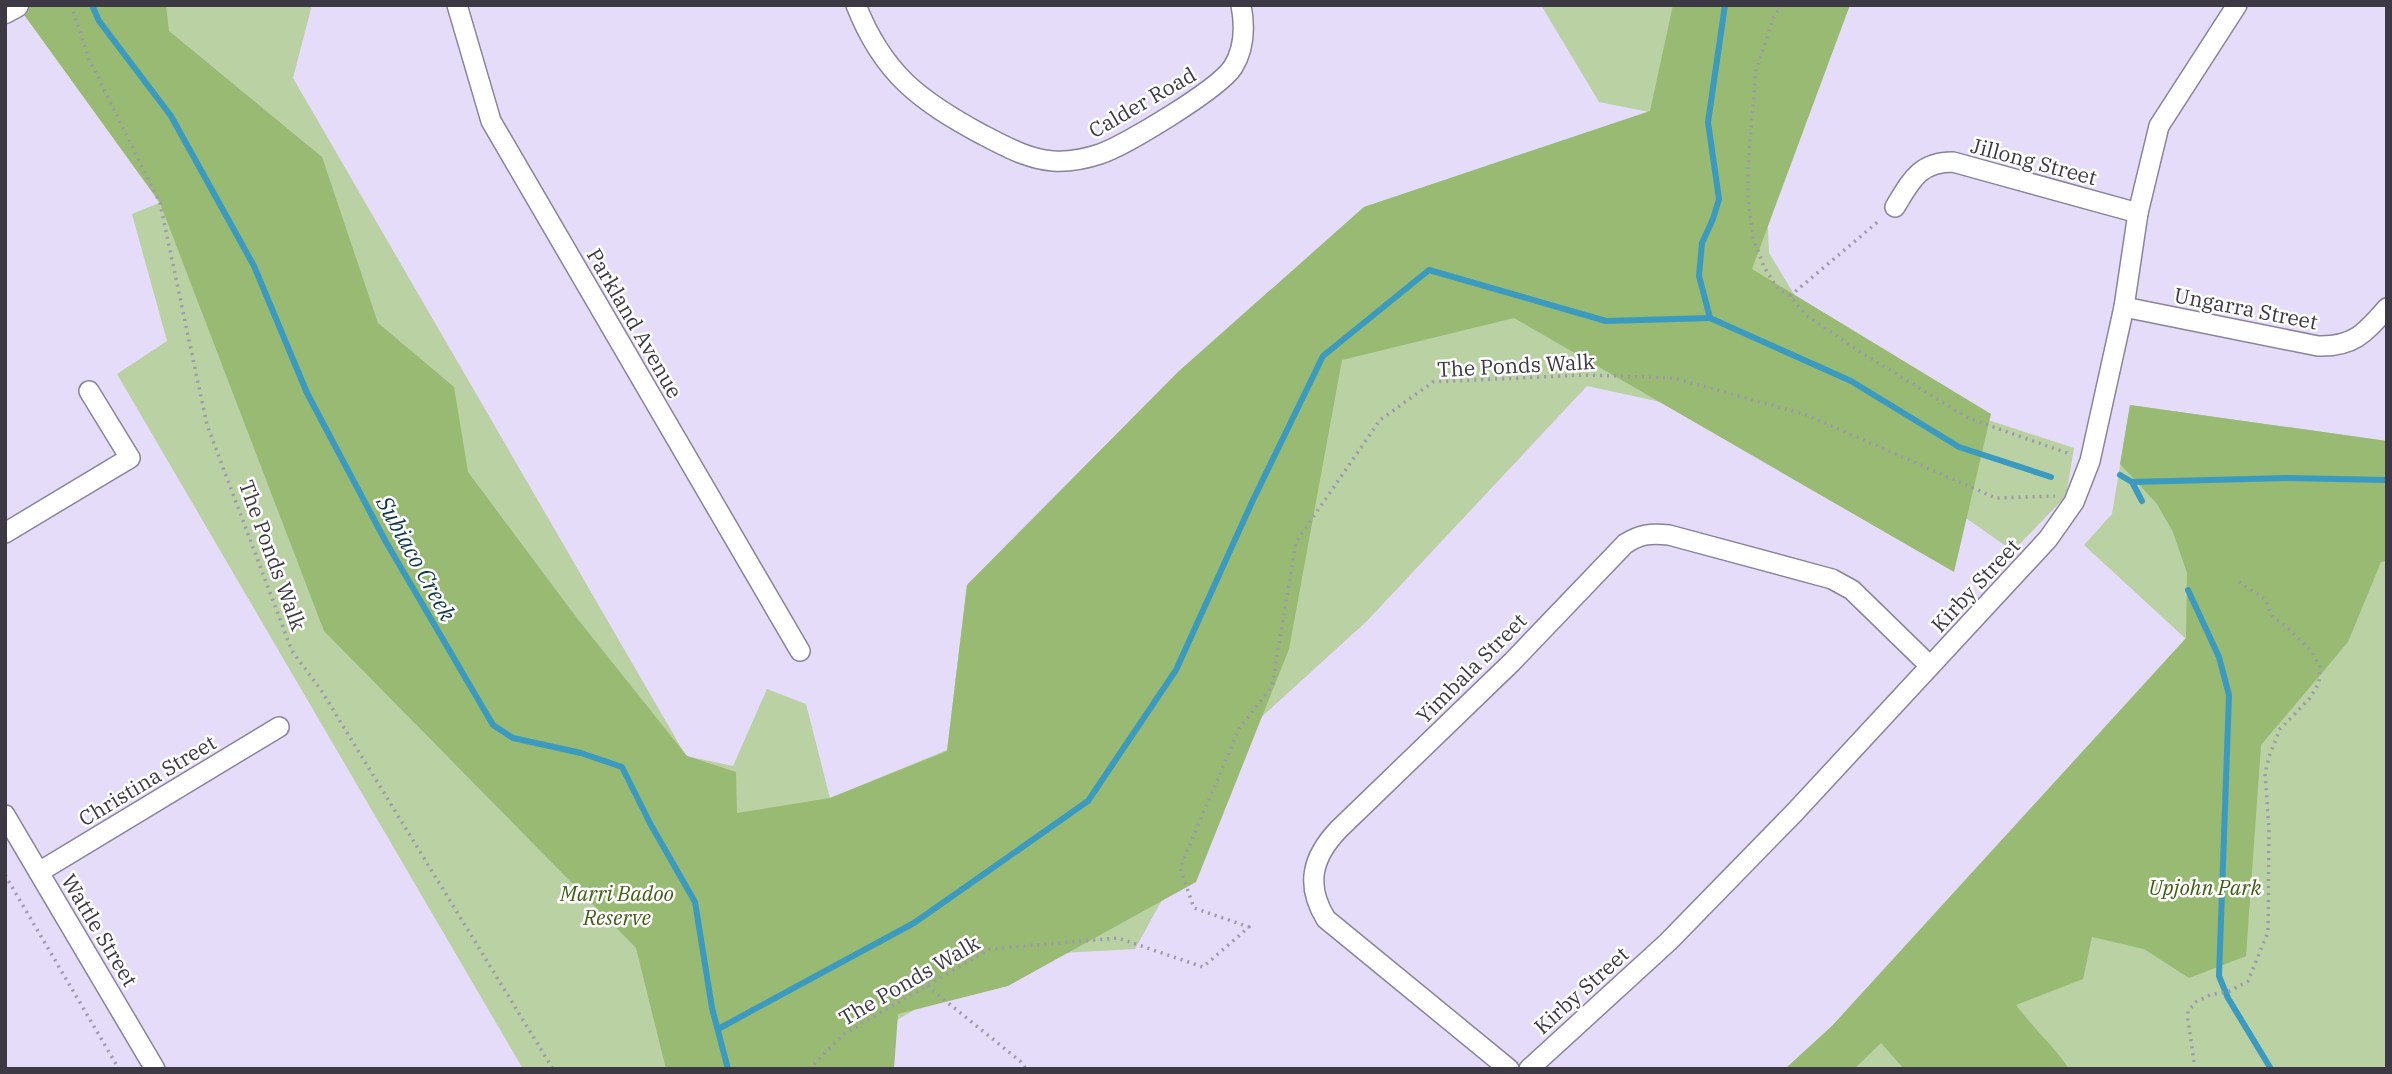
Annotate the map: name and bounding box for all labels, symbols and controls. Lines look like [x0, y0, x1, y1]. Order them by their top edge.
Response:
street label: Calder Road [1083, 60, 1201, 144]
street label: Jillong Street [1968, 131, 2100, 191]
street label: Parkland Avenue [581, 243, 689, 403]
street label: Ungarra Street [2172, 280, 2320, 336]
street label: The Ponds Walk [1436, 347, 1596, 383]
street label: The Ponds Walk [233, 476, 313, 635]
water label: Subiaco Creek [370, 489, 464, 627]
street label: Kirby Street [1924, 532, 2026, 638]
street label: Yimbala Street [1410, 607, 1532, 729]
street label: Christina Street [73, 728, 221, 832]
street label: Wattle Street [55, 869, 145, 991]
park label: Upjohn Park [2148, 873, 2262, 901]
park label: Marri Badoo Reserve [559, 879, 674, 931]
street label: The Ponds Walk [834, 928, 985, 1032]
street label: Kirby Street [1528, 940, 1634, 1040]

